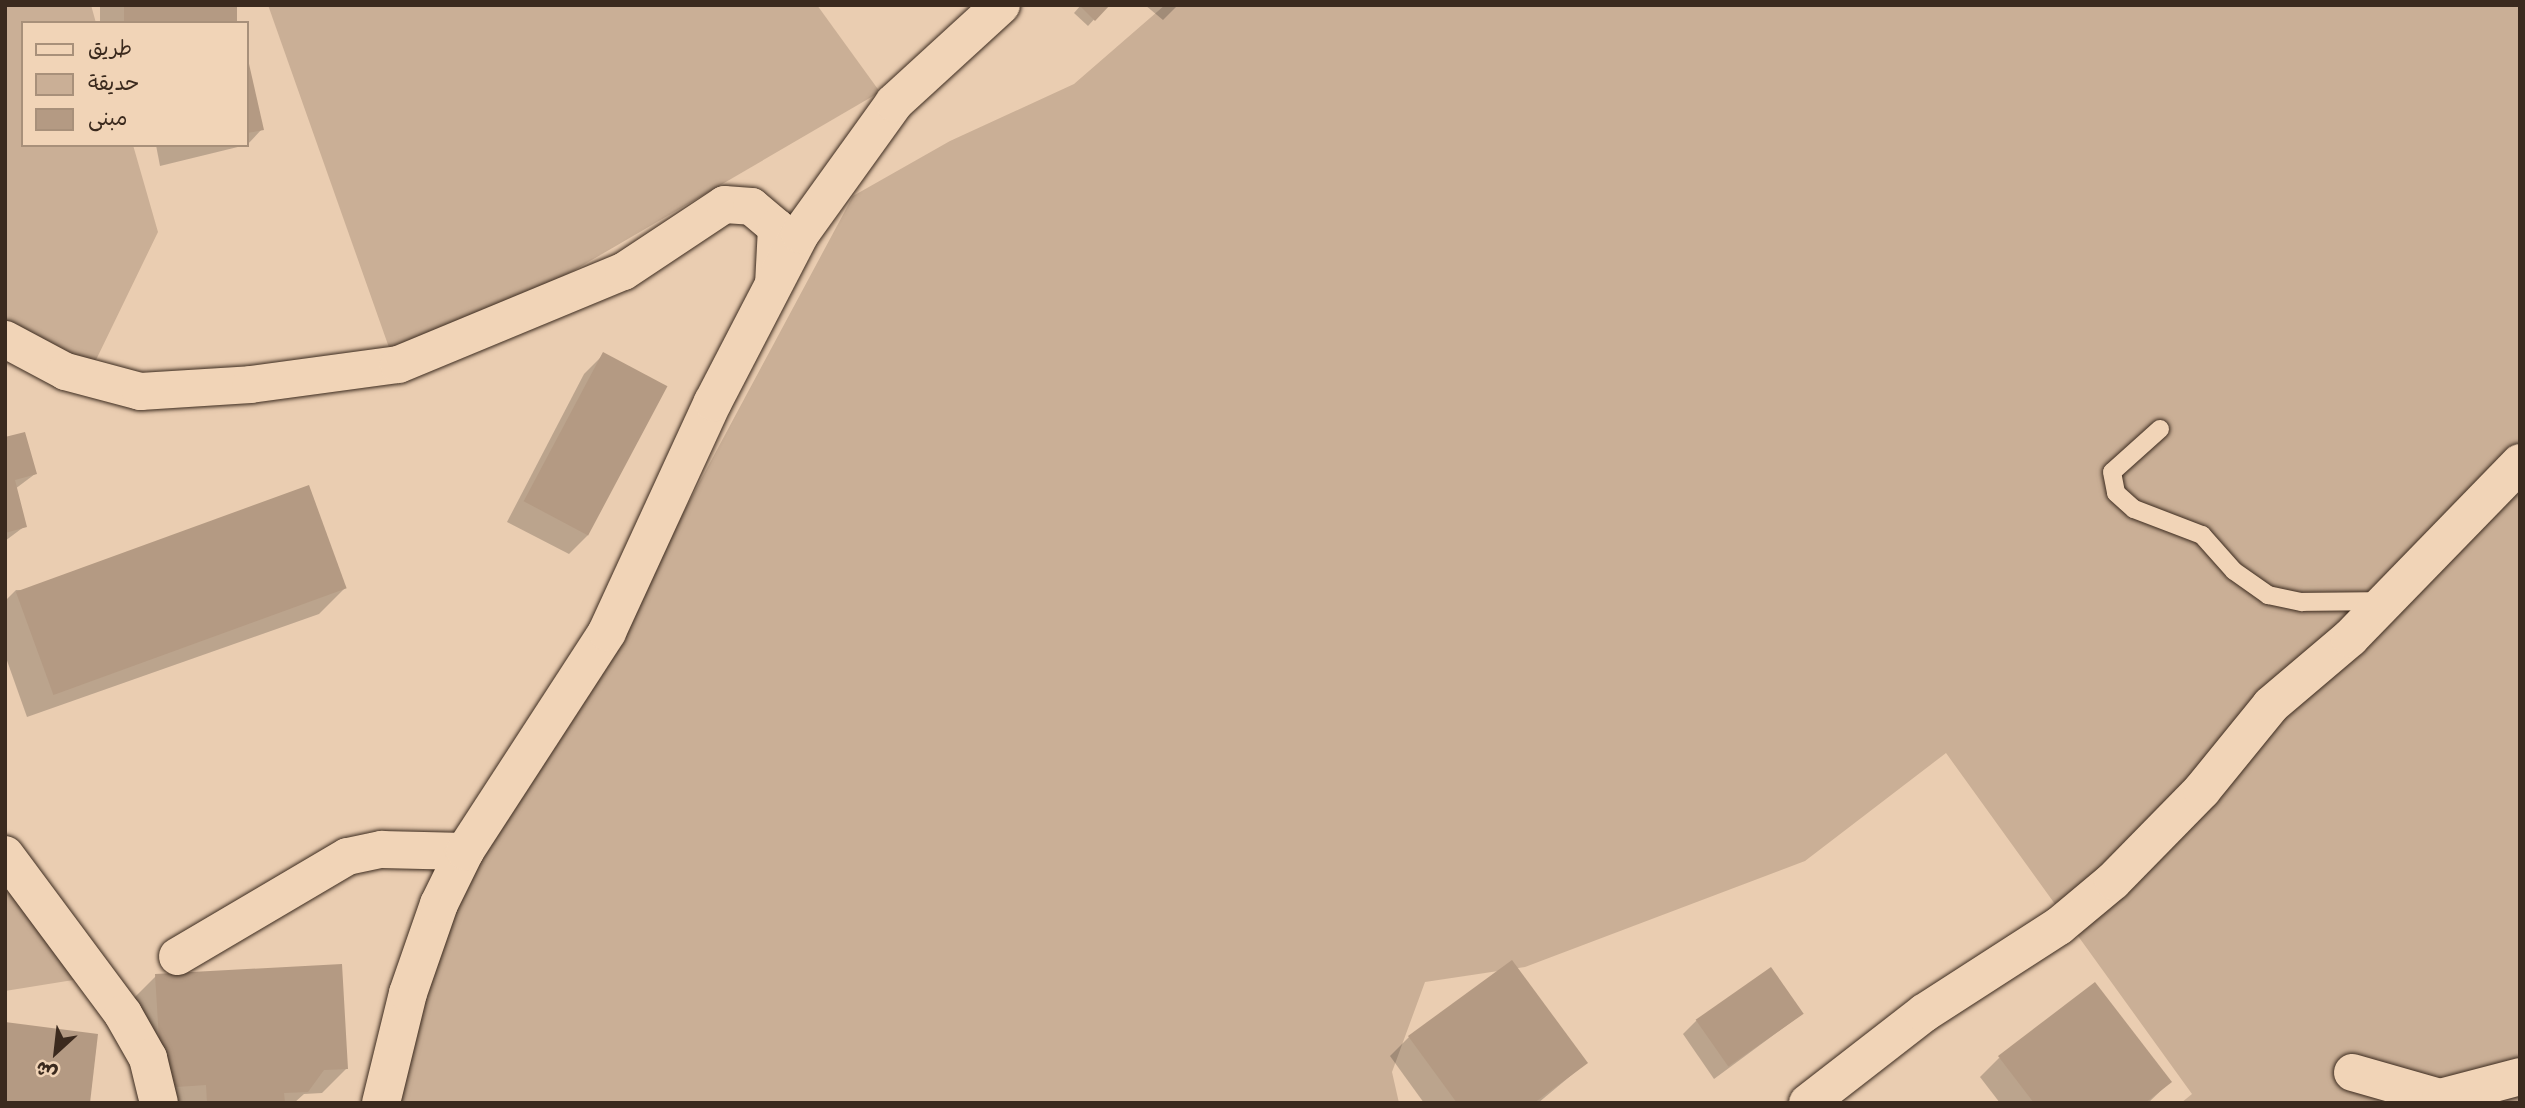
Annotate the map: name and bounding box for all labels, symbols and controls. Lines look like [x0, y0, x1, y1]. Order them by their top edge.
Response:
legend [21, 21, 248, 147]
text: طريق [88, 35, 132, 62]
text: حديقة [88, 70, 139, 97]
text: مبنى [88, 105, 127, 132]
north arrow [21, 1017, 91, 1087]
text: ش [32, 1055, 61, 1086]

